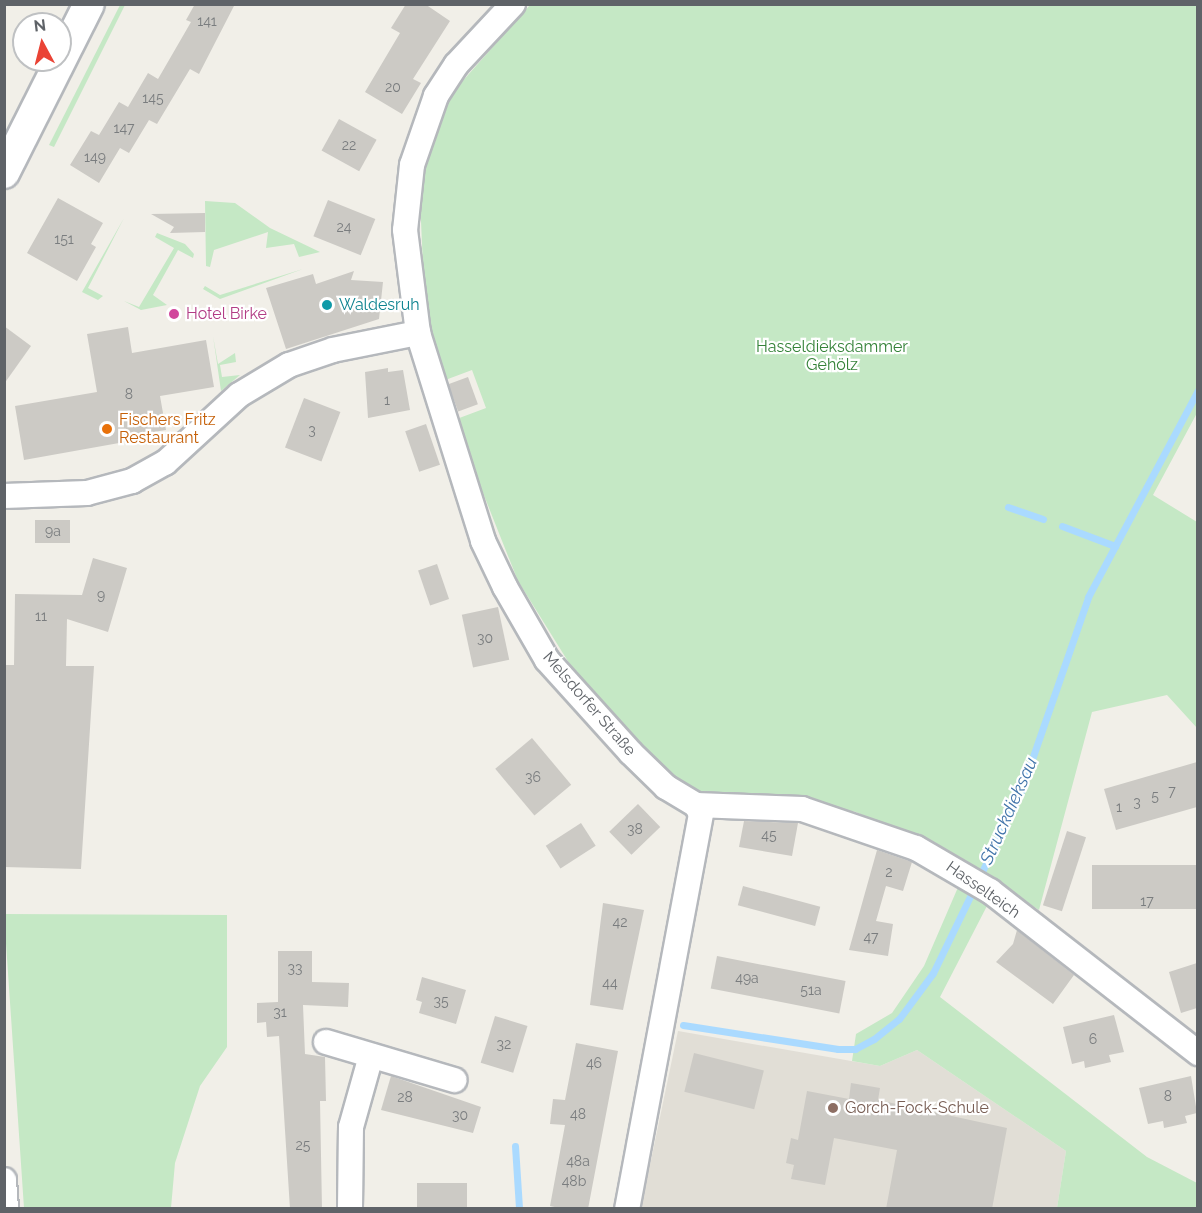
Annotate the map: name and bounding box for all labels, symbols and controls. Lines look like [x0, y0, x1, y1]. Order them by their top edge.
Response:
north arrow [12, 12, 72, 72]
house number: 141 [197, 13, 217, 29]
text: N [33, 15, 47, 36]
house number: 20 [385, 79, 401, 95]
house number: 145 [142, 90, 164, 106]
house number: 147 [113, 120, 135, 136]
house number: 22 [342, 137, 356, 153]
house number: 149 [84, 149, 106, 165]
house number: 24 [337, 219, 351, 235]
house number: 151 [54, 231, 74, 247]
place label: Waldesruh [339, 295, 419, 315]
marker: Waldesruh [320, 298, 334, 312]
place label: Hotel Birke [186, 304, 267, 324]
marker: Hotel Birke [167, 307, 181, 321]
park label: Hasseldieksdammer Gehölz [756, 337, 908, 375]
house number: 8 [125, 386, 133, 402]
house number: 1 [384, 392, 390, 408]
place label: Fischers Fritz Restaurant [119, 410, 216, 448]
marker: Fischers Fritz Restaurant [100, 422, 114, 436]
house number: 3 [308, 422, 316, 438]
house number: 9a [45, 523, 61, 539]
house number: 9 [97, 587, 105, 603]
house number: 11 [35, 608, 47, 624]
house number: 30 [477, 630, 493, 646]
street label: Melsdorfer Straße [538, 648, 640, 760]
water label: Struckdieksau [976, 754, 1042, 868]
house number: 36 [525, 769, 541, 785]
house number: 7 [1168, 783, 1176, 799]
house number: 5 [1151, 788, 1159, 804]
house number: 3 [1133, 794, 1141, 810]
house number: 1 [1116, 799, 1122, 815]
house number: 38 [627, 821, 643, 837]
house number: 45 [761, 827, 777, 843]
street label: Hasselteich [942, 858, 1024, 922]
house number: 2 [885, 864, 893, 880]
house number: 17 [1140, 893, 1154, 909]
house number: 42 [613, 914, 627, 930]
house number: 47 [863, 929, 879, 945]
house number: 33 [288, 960, 302, 976]
house number: 49a [735, 970, 759, 986]
house number: 44 [602, 975, 618, 991]
house number: 51a [800, 982, 822, 998]
house number: 35 [433, 993, 449, 1009]
house number: 31 [273, 1004, 287, 1020]
house number: 6 [1089, 1031, 1097, 1047]
house number: 32 [497, 1036, 511, 1052]
house number: 46 [586, 1055, 602, 1071]
house number: 8 [1164, 1088, 1172, 1104]
house number: 28 [397, 1089, 413, 1105]
place label: Gorch-Fock-Schule [845, 1098, 989, 1118]
marker: Gorch-Fock-Schule [826, 1101, 840, 1115]
house number: 48 [570, 1106, 586, 1122]
house number: 30 [452, 1107, 468, 1123]
house number: 25 [296, 1137, 310, 1153]
house number: 48a [566, 1153, 590, 1169]
house number: 48b [562, 1173, 586, 1189]

